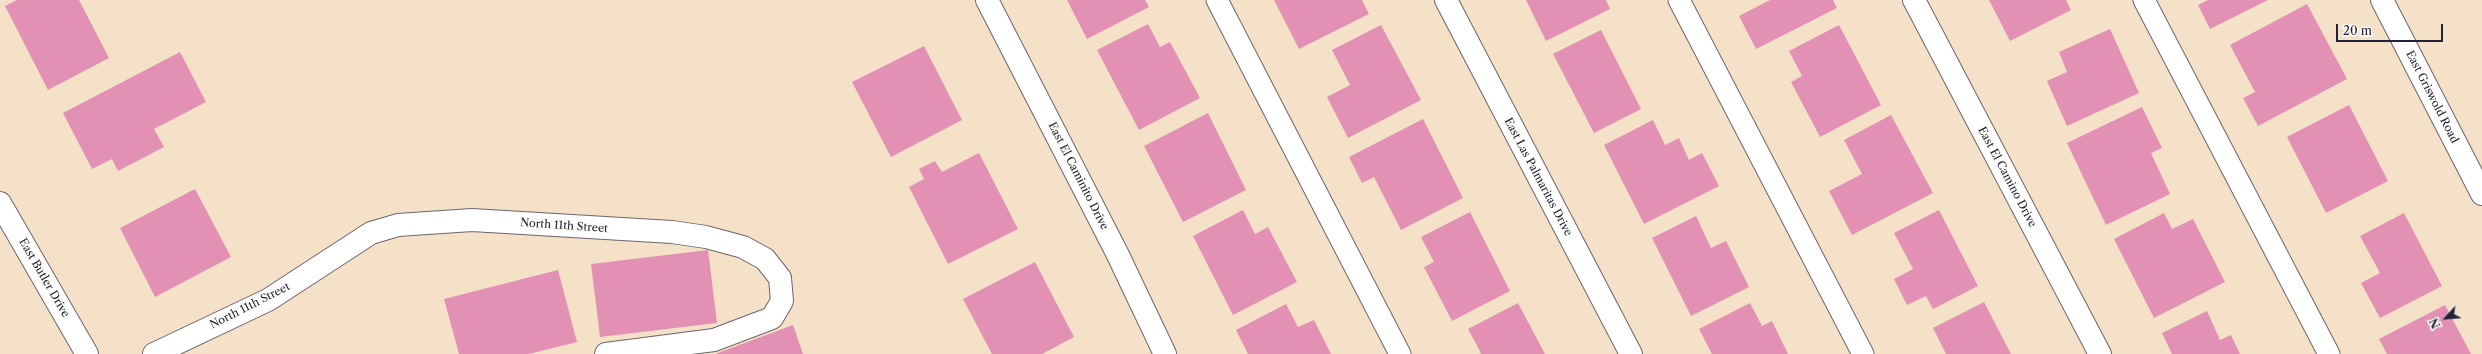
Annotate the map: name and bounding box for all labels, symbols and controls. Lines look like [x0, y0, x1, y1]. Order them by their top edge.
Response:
scale bar [2338, 16, 2445, 42]
text: 20 m [2343, 23, 2372, 38]
street label: East Griswold Road [2403, 48, 2461, 146]
street label: East Las Palmaritas Drive [1501, 116, 1575, 238]
street label: East El Caminito Drive [1045, 120, 1111, 232]
street label: East El Camino Drive [1975, 125, 2039, 229]
street label: North 11th Street [520, 216, 608, 236]
street label: East Butler Drive [16, 236, 72, 320]
street label: North 11th Street [208, 280, 292, 332]
north arrow [2426, 298, 2466, 338]
text: N [2427, 316, 2444, 331]

